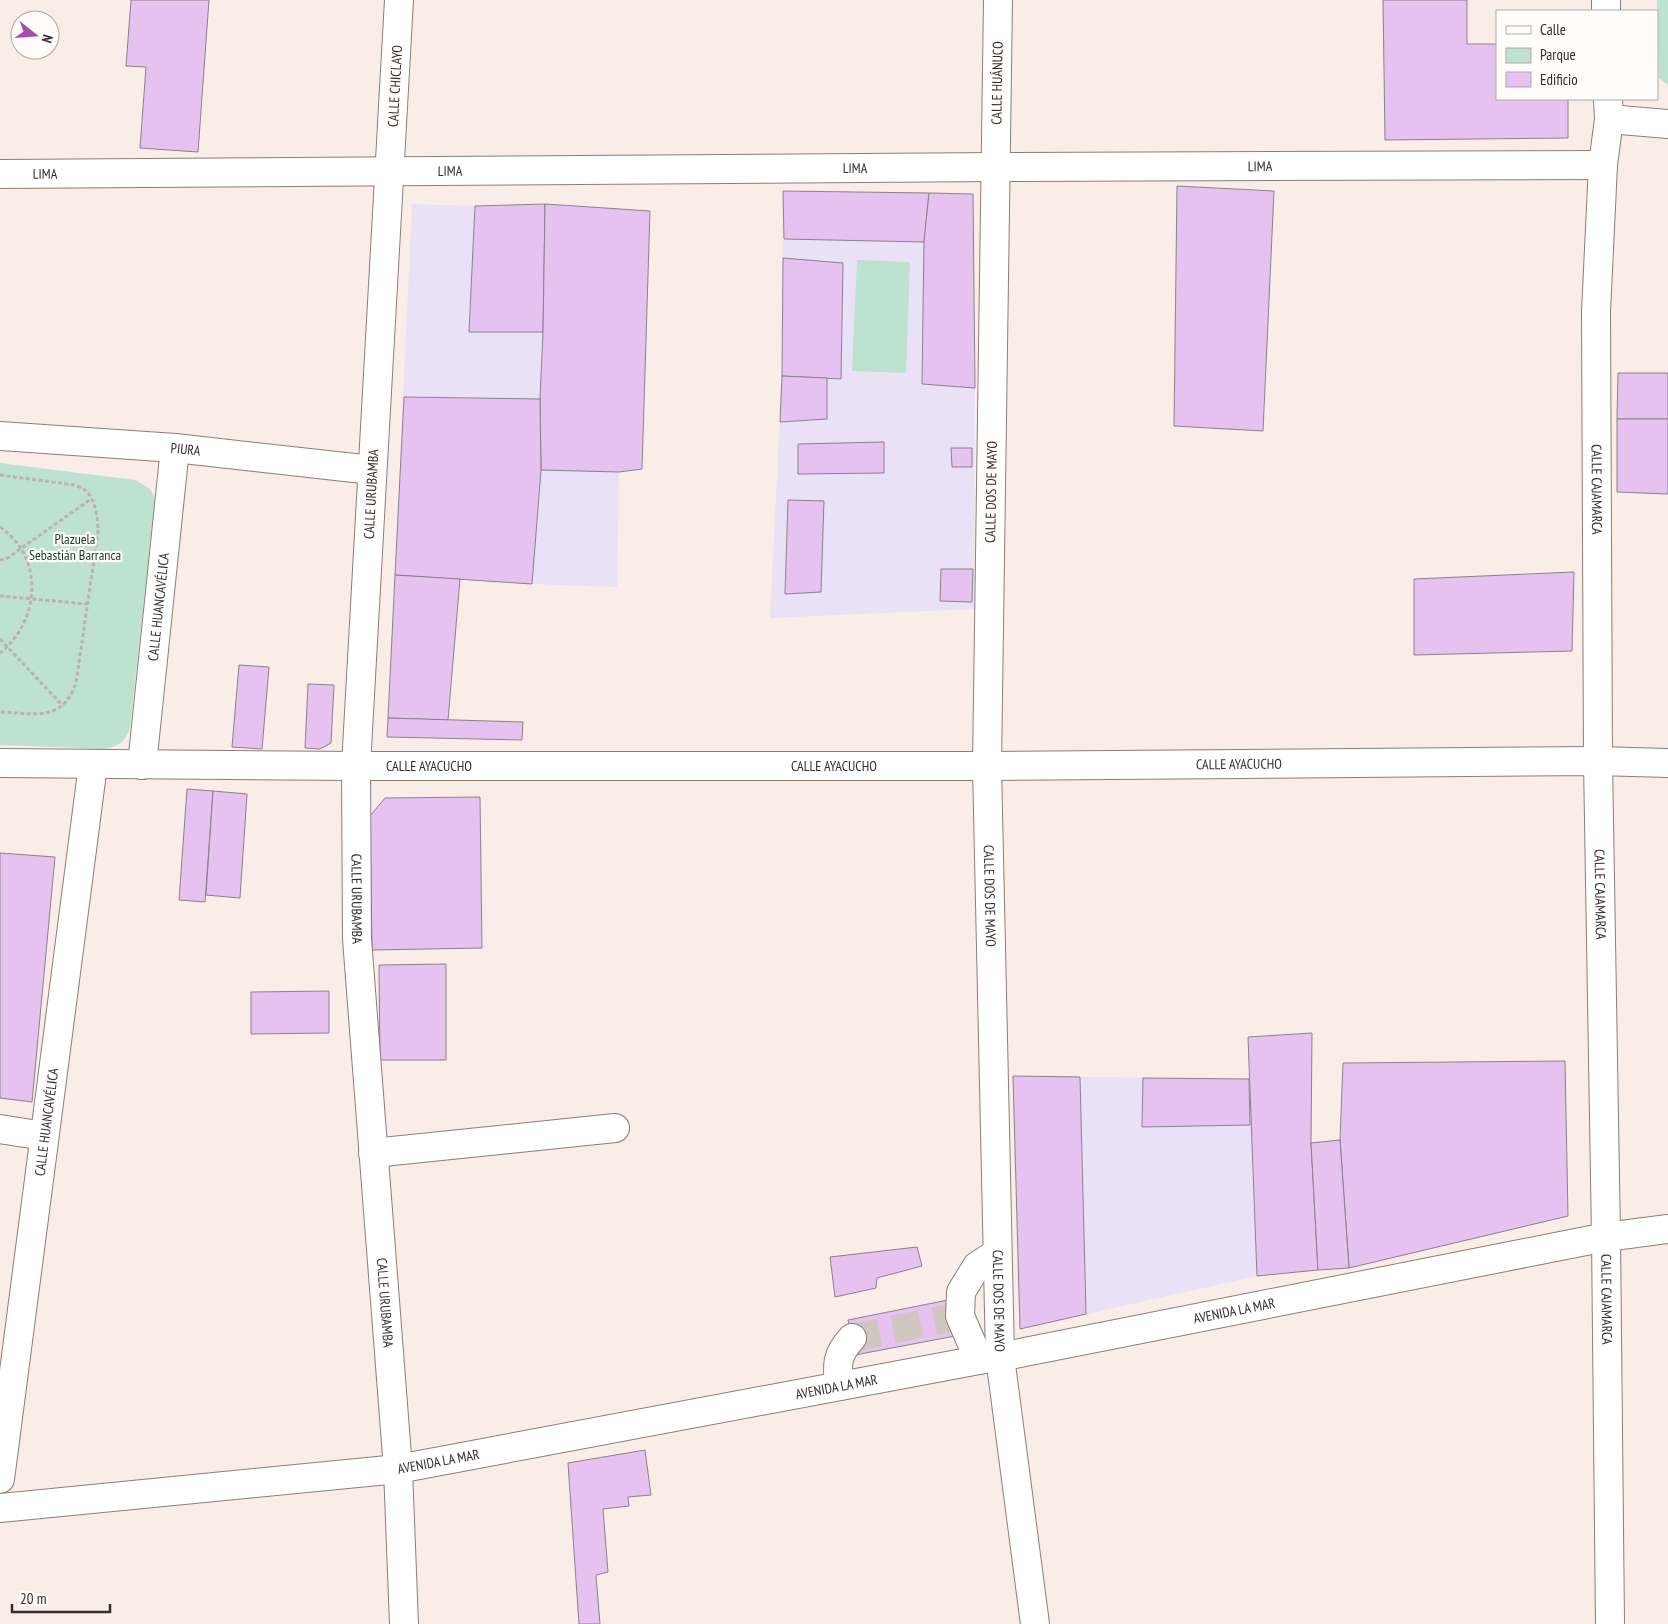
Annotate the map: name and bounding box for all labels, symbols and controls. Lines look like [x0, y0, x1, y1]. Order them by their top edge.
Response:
north arrow [10, 10, 60, 60]
legend [1496, 10, 1658, 100]
text: Calle [1540, 20, 1566, 39]
text: N [38, 33, 57, 45]
street label: CALLE HUÁNUCO [987, 41, 1007, 125]
street label: CALLE CHICLAYO [384, 44, 406, 127]
text: Parque [1540, 45, 1576, 64]
text: Edificio [1540, 70, 1578, 89]
street label: LIMA [1248, 157, 1273, 175]
street label: LIMA [843, 159, 868, 177]
street label: LIMA [438, 162, 463, 180]
street label: LIMA [33, 165, 58, 183]
street label: PIURA [170, 439, 202, 460]
street label: CALLE DOS DE MAYO [981, 441, 1001, 543]
street label: CALLE CAJAMARCA [1588, 444, 1606, 535]
street label: CALLE URUBAMBA [360, 448, 382, 539]
park label: Plazuela Sebastián Barranca [29, 530, 121, 564]
street label: CALLE HUANCAVÉLICA [144, 551, 173, 662]
street label: CALLE AYACUCHO [1196, 755, 1282, 773]
street label: CALLE AYACUCHO [386, 757, 472, 775]
street label: CALLE AYACUCHO [791, 757, 877, 775]
street label: CALLE DOS DE MAYO [980, 845, 1000, 947]
street label: CALLE CAJAMARCA [1590, 849, 1610, 940]
street label: CALLE URUBAMBA [348, 854, 366, 945]
street label: CALLE HUANCAVÉLICA [31, 1067, 62, 1177]
street label: CALLE DOS DE MAYO [989, 1250, 1009, 1352]
street label: CALLE CAJAMARCA [1597, 1254, 1616, 1345]
street label: CALLE URUBAMBA [373, 1257, 398, 1349]
street label: AVENIDA LA MAR [1192, 1294, 1277, 1328]
street label: AVENIDA LA MAR [794, 1370, 879, 1403]
street label: AVENIDA LA MAR [396, 1445, 481, 1478]
scale bar [12, 1582, 110, 1614]
text: 20 m [20, 1589, 46, 1608]

